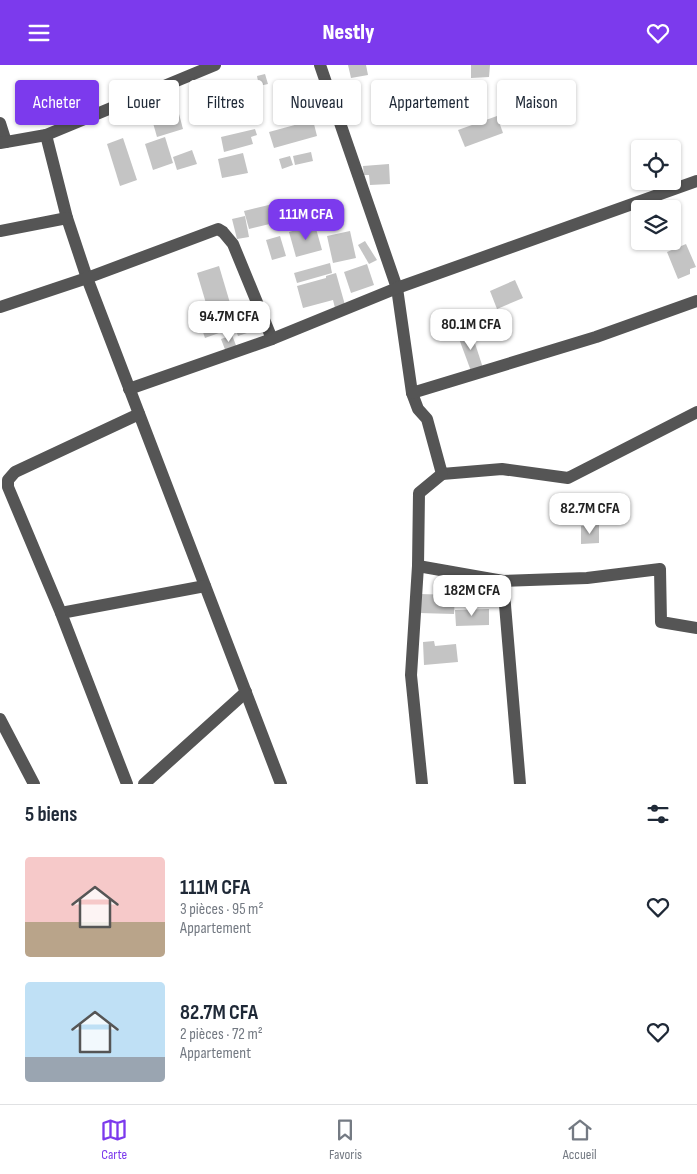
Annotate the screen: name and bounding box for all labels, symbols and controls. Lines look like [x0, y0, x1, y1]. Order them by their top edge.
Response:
icon: menu [25, 19, 53, 47]
text: Nestly [323, 19, 374, 46]
icon: heart [644, 19, 672, 47]
chip: Acheter [15, 80, 99, 125]
chip: Louer [109, 80, 179, 125]
chip: Filtres [189, 80, 263, 125]
chip: Nouveau [273, 80, 361, 125]
chip: Appartement [371, 80, 487, 125]
chip: Maison [497, 80, 576, 125]
map controls [631, 140, 681, 250]
button: locate [631, 140, 681, 190]
pin: 111M CFA [254, 199, 358, 241]
button: layers [631, 200, 681, 250]
text: 111M CFA [279, 205, 333, 224]
pin: 94.7M CFA [172, 301, 286, 343]
text: 94.7M CFA [199, 307, 259, 326]
pin: 80.1M CFA [414, 309, 528, 351]
text: 80.1M CFA [441, 315, 501, 334]
pin: 82.7M CFA [533, 493, 647, 535]
text: 82.7M CFA [560, 499, 620, 518]
pin: 182M CFA [420, 575, 524, 617]
text: 182M CFA [444, 581, 500, 600]
icon: filters [644, 800, 672, 828]
text: 5 biens [25, 802, 77, 827]
text: 111M CFA [180, 875, 250, 900]
icon: home [65, 877, 125, 937]
icon: heart [644, 893, 672, 921]
text: 3 pièces · 95 m² [180, 900, 263, 919]
text: Appartement [180, 919, 251, 938]
text: 82.7M CFA [180, 1000, 258, 1025]
icon: home [65, 1002, 125, 1062]
icon: heart [644, 1018, 672, 1046]
text: 2 pièces · 72 m² [180, 1025, 263, 1044]
text: Appartement [180, 1044, 251, 1063]
tab: Carte [100, 1116, 128, 1163]
tab: Favoris [329, 1116, 362, 1163]
tab: Accueil [563, 1116, 597, 1163]

